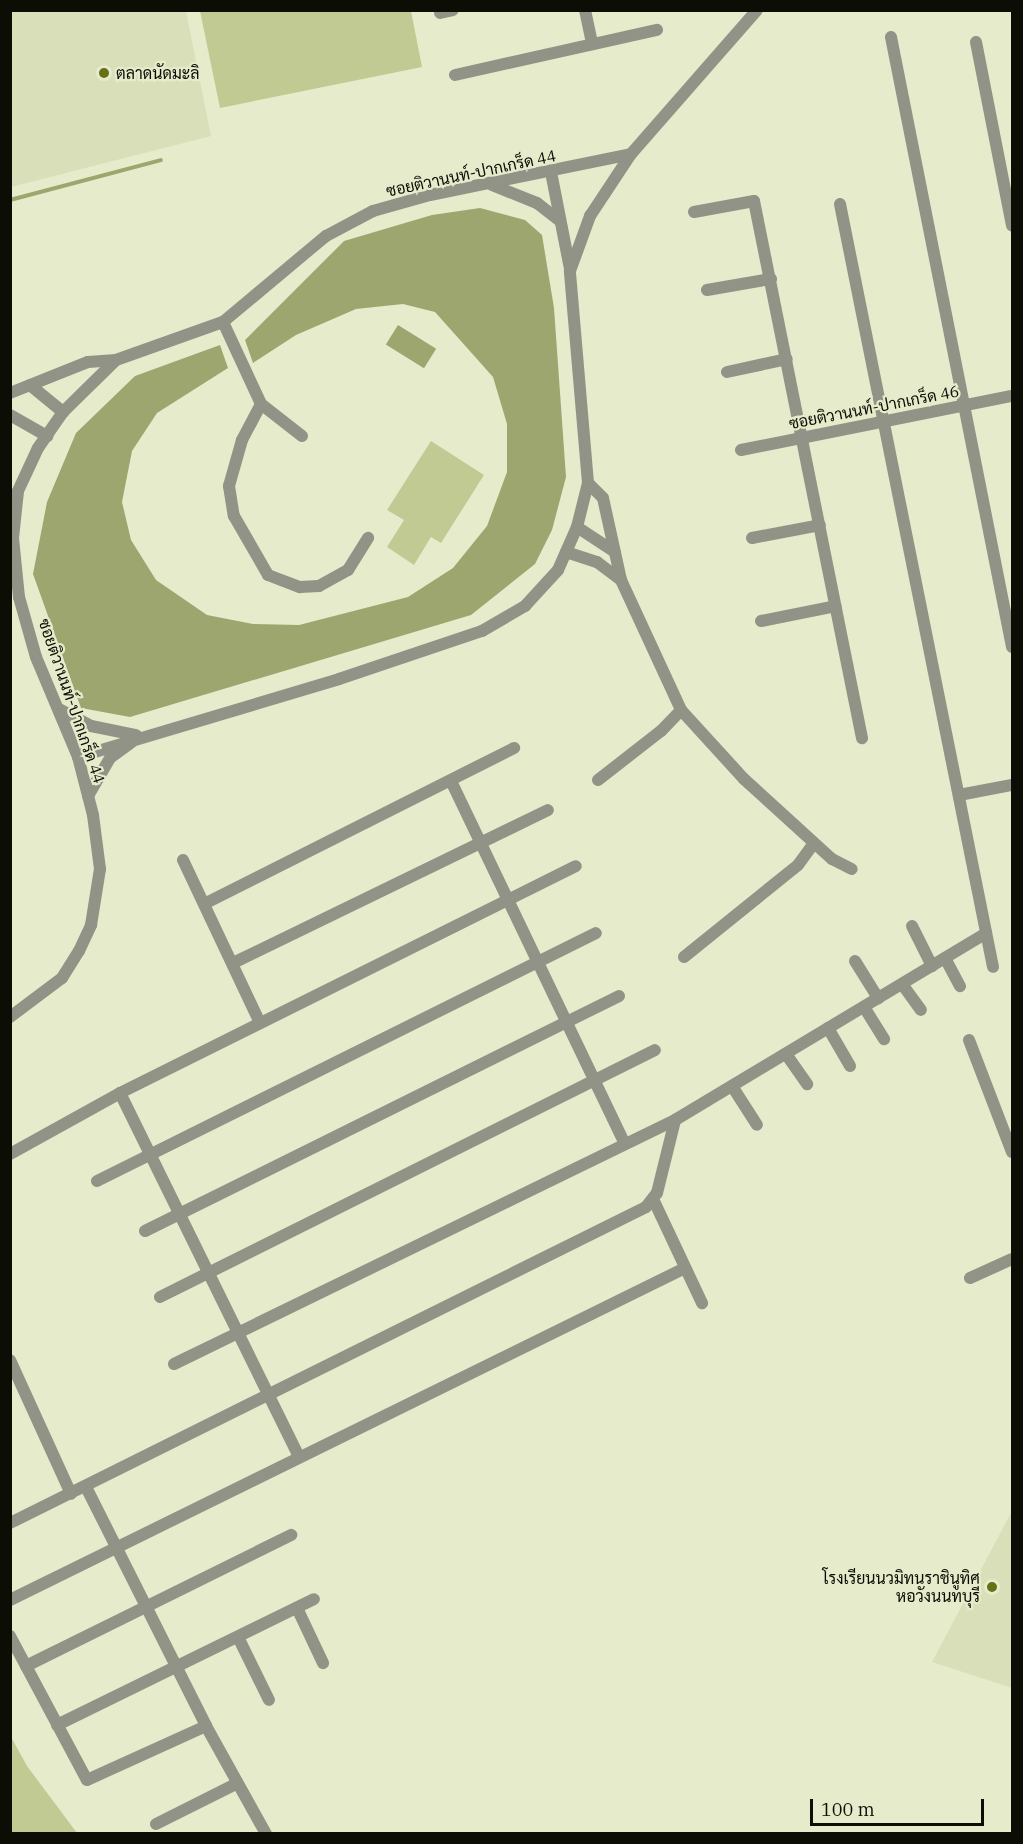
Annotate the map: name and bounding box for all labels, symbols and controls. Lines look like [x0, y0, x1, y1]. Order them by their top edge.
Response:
place label: ตลาดนัดมะลิ [116, 63, 200, 83]
marker: ตลาดนัดมะลิ [97, 66, 111, 80]
street label: ซอยติวานนท์-ปากเกร็ด 44 [384, 146, 558, 200]
street label: ซอยติวานนท์-ปากเกร็ด 46 [787, 381, 961, 433]
street label: ซอยติวานนท์-ปากเกร็ด 44 [35, 616, 109, 786]
place label: โรงเรียนนวมิทนราชินูทิศ หอวังนนทบุรี [822, 1568, 980, 1606]
marker: โรงเรียนนวมิทนราชินูทิศ หอวังนนทบุรี [985, 1580, 999, 1594]
scale bar [813, 1787, 987, 1825]
text: 100 m [821, 1798, 875, 1821]

